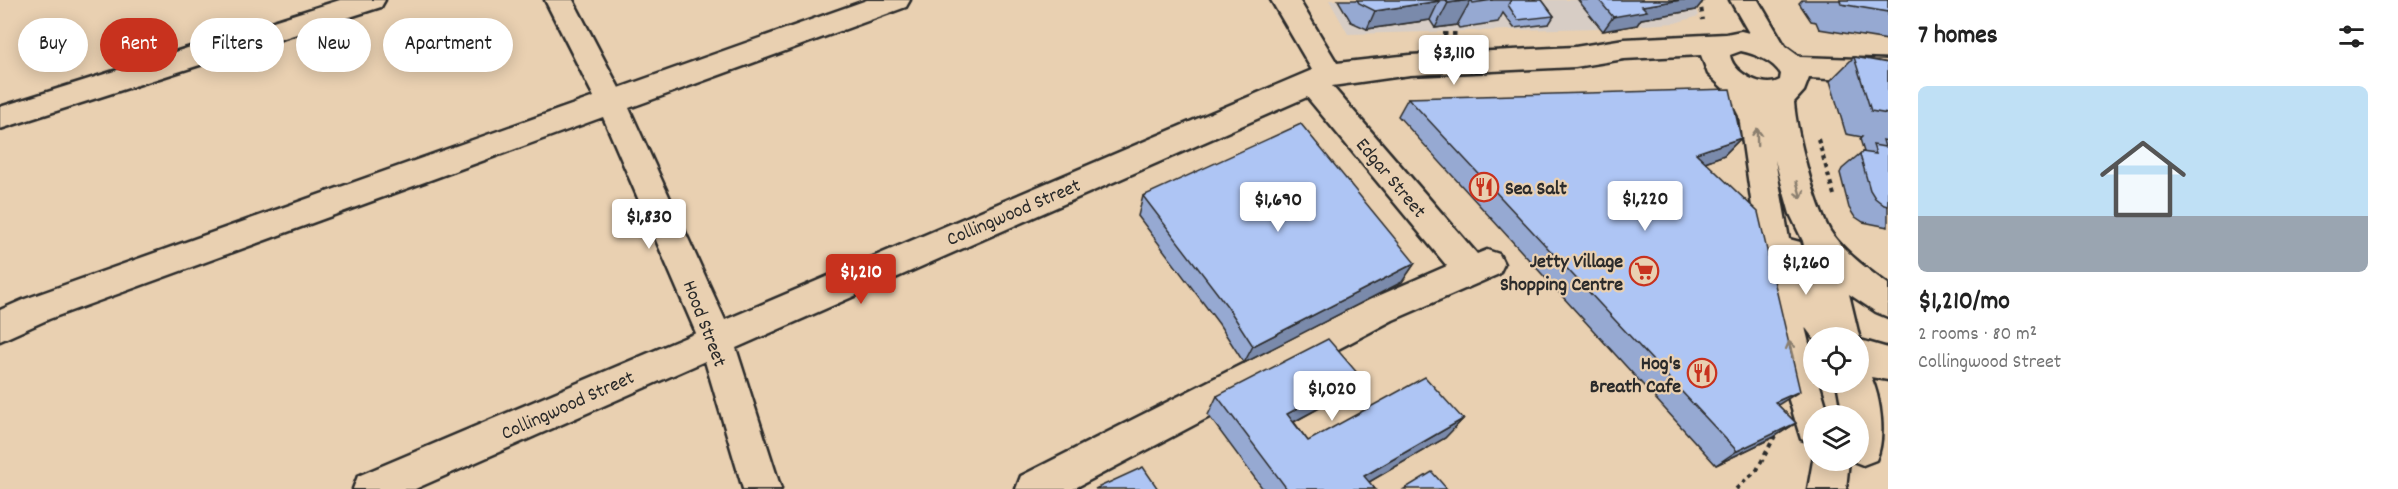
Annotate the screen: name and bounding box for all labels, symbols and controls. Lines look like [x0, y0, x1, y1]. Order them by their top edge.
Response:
chip: Buy [18, 18, 88, 72]
chip: Rent [100, 18, 178, 72]
chip: Filters [190, 18, 284, 72]
chip: New [296, 18, 371, 72]
chip: Apartment [383, 18, 513, 72]
text: 7 homes [1918, 18, 1998, 55]
icon: filters [2335, 20, 2368, 53]
pin: $3,110 [1405, 35, 1503, 86]
text: $3,110 [1433, 40, 1475, 68]
icon: home [2089, 125, 2197, 233]
one-way arrow [1752, 128, 1763, 148]
street label: Edgar Street [1348, 133, 1432, 225]
restaurant icon: Sea Salt [1468, 171, 1500, 203]
street label: Collingwood Street [943, 173, 1086, 255]
place label: Sea Salt [1505, 176, 1568, 204]
one-way arrow [1794, 180, 1805, 199]
pin: $1,220 [1596, 181, 1694, 232]
pin: $1,690 [1229, 182, 1327, 233]
text: $1,220 [1622, 186, 1668, 214]
text: $1,690 [1254, 187, 1302, 215]
pin: $1,830 [600, 199, 698, 250]
text: $1,830 [626, 204, 672, 232]
pin: $1,260 [1757, 245, 1855, 296]
place label: Jetty Village Shopping Centre [1500, 249, 1623, 300]
text: $1,260 [1782, 250, 1830, 278]
pin: $1,210 [812, 254, 910, 305]
supermarket icon: Jetty Village Shopping Centre [1628, 255, 1660, 287]
text: $1,210 [840, 259, 882, 287]
street label: Hood Street [674, 277, 733, 371]
text: $1,210/mo [1918, 284, 2010, 321]
text: 2 rooms · 80 m² [1918, 321, 2037, 349]
map controls [1803, 327, 1869, 471]
button: locate [1803, 327, 1869, 393]
one-way arrow [1785, 341, 1797, 360]
text: Collingwood Street [1918, 349, 2061, 377]
place label: Hog's Breath Cafe [1590, 351, 1681, 402]
restaurant icon: Hog's Breath Cafe [1686, 357, 1718, 389]
street label: Collingwood Street [497, 365, 639, 449]
pin: $1,020 [1283, 371, 1381, 422]
text: $1,020 [1308, 376, 1356, 404]
button: layers [1803, 405, 1869, 471]

